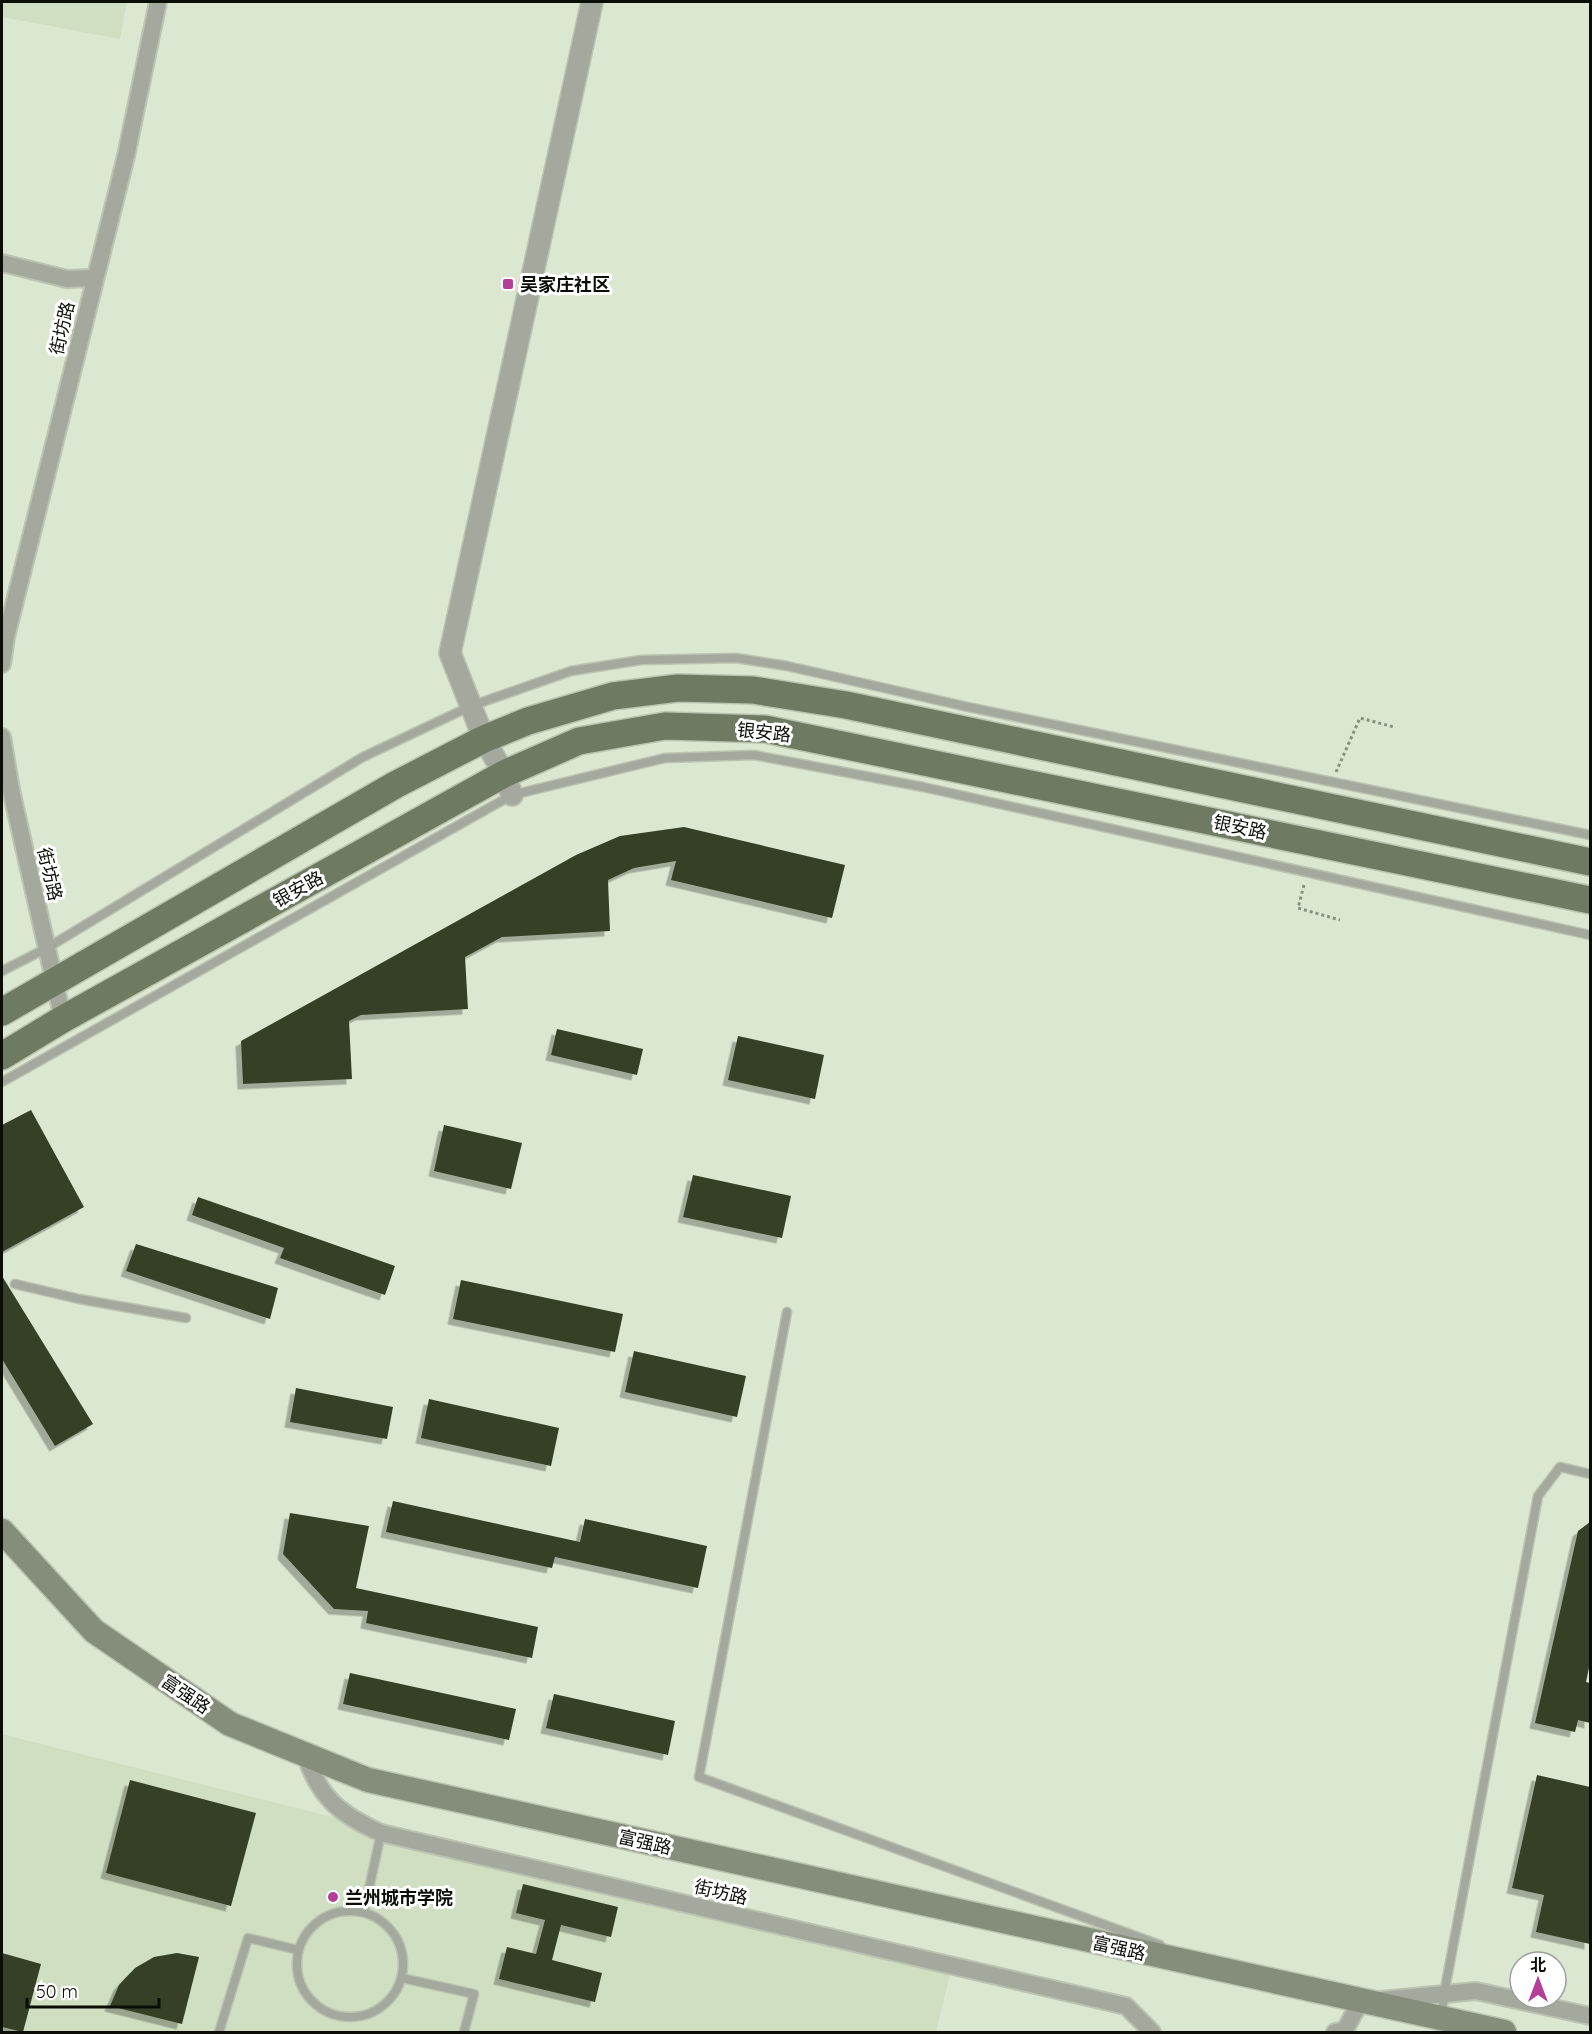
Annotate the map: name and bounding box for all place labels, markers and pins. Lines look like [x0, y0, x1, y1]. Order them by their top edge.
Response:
place label: 吴家庄社区 [520, 273, 610, 296]
marker: 吴家庄社区 [501, 277, 515, 291]
place label: 兰州城市学院 [345, 1886, 453, 1909]
marker: 兰州城市学院 [326, 1890, 340, 1904]

